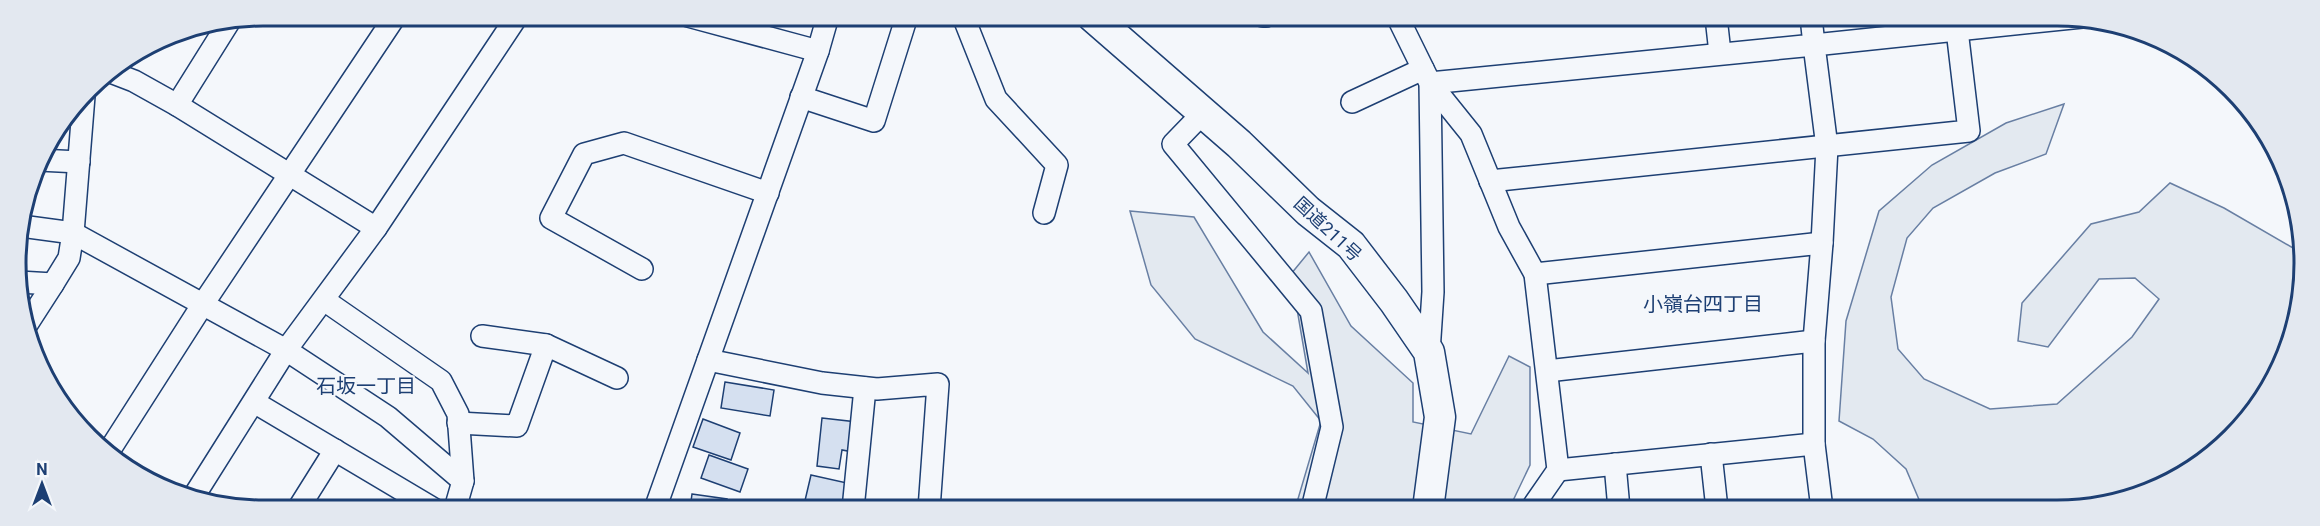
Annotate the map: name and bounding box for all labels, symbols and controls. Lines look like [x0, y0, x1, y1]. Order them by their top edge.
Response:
street label: 国道211号 [1290, 193, 1366, 265]
district label: 小嶺台四丁目 [1643, 292, 1763, 316]
district label: 石坂一丁目 [316, 374, 416, 398]
north arrow [12, 454, 72, 514]
text: N [36, 460, 48, 479]

